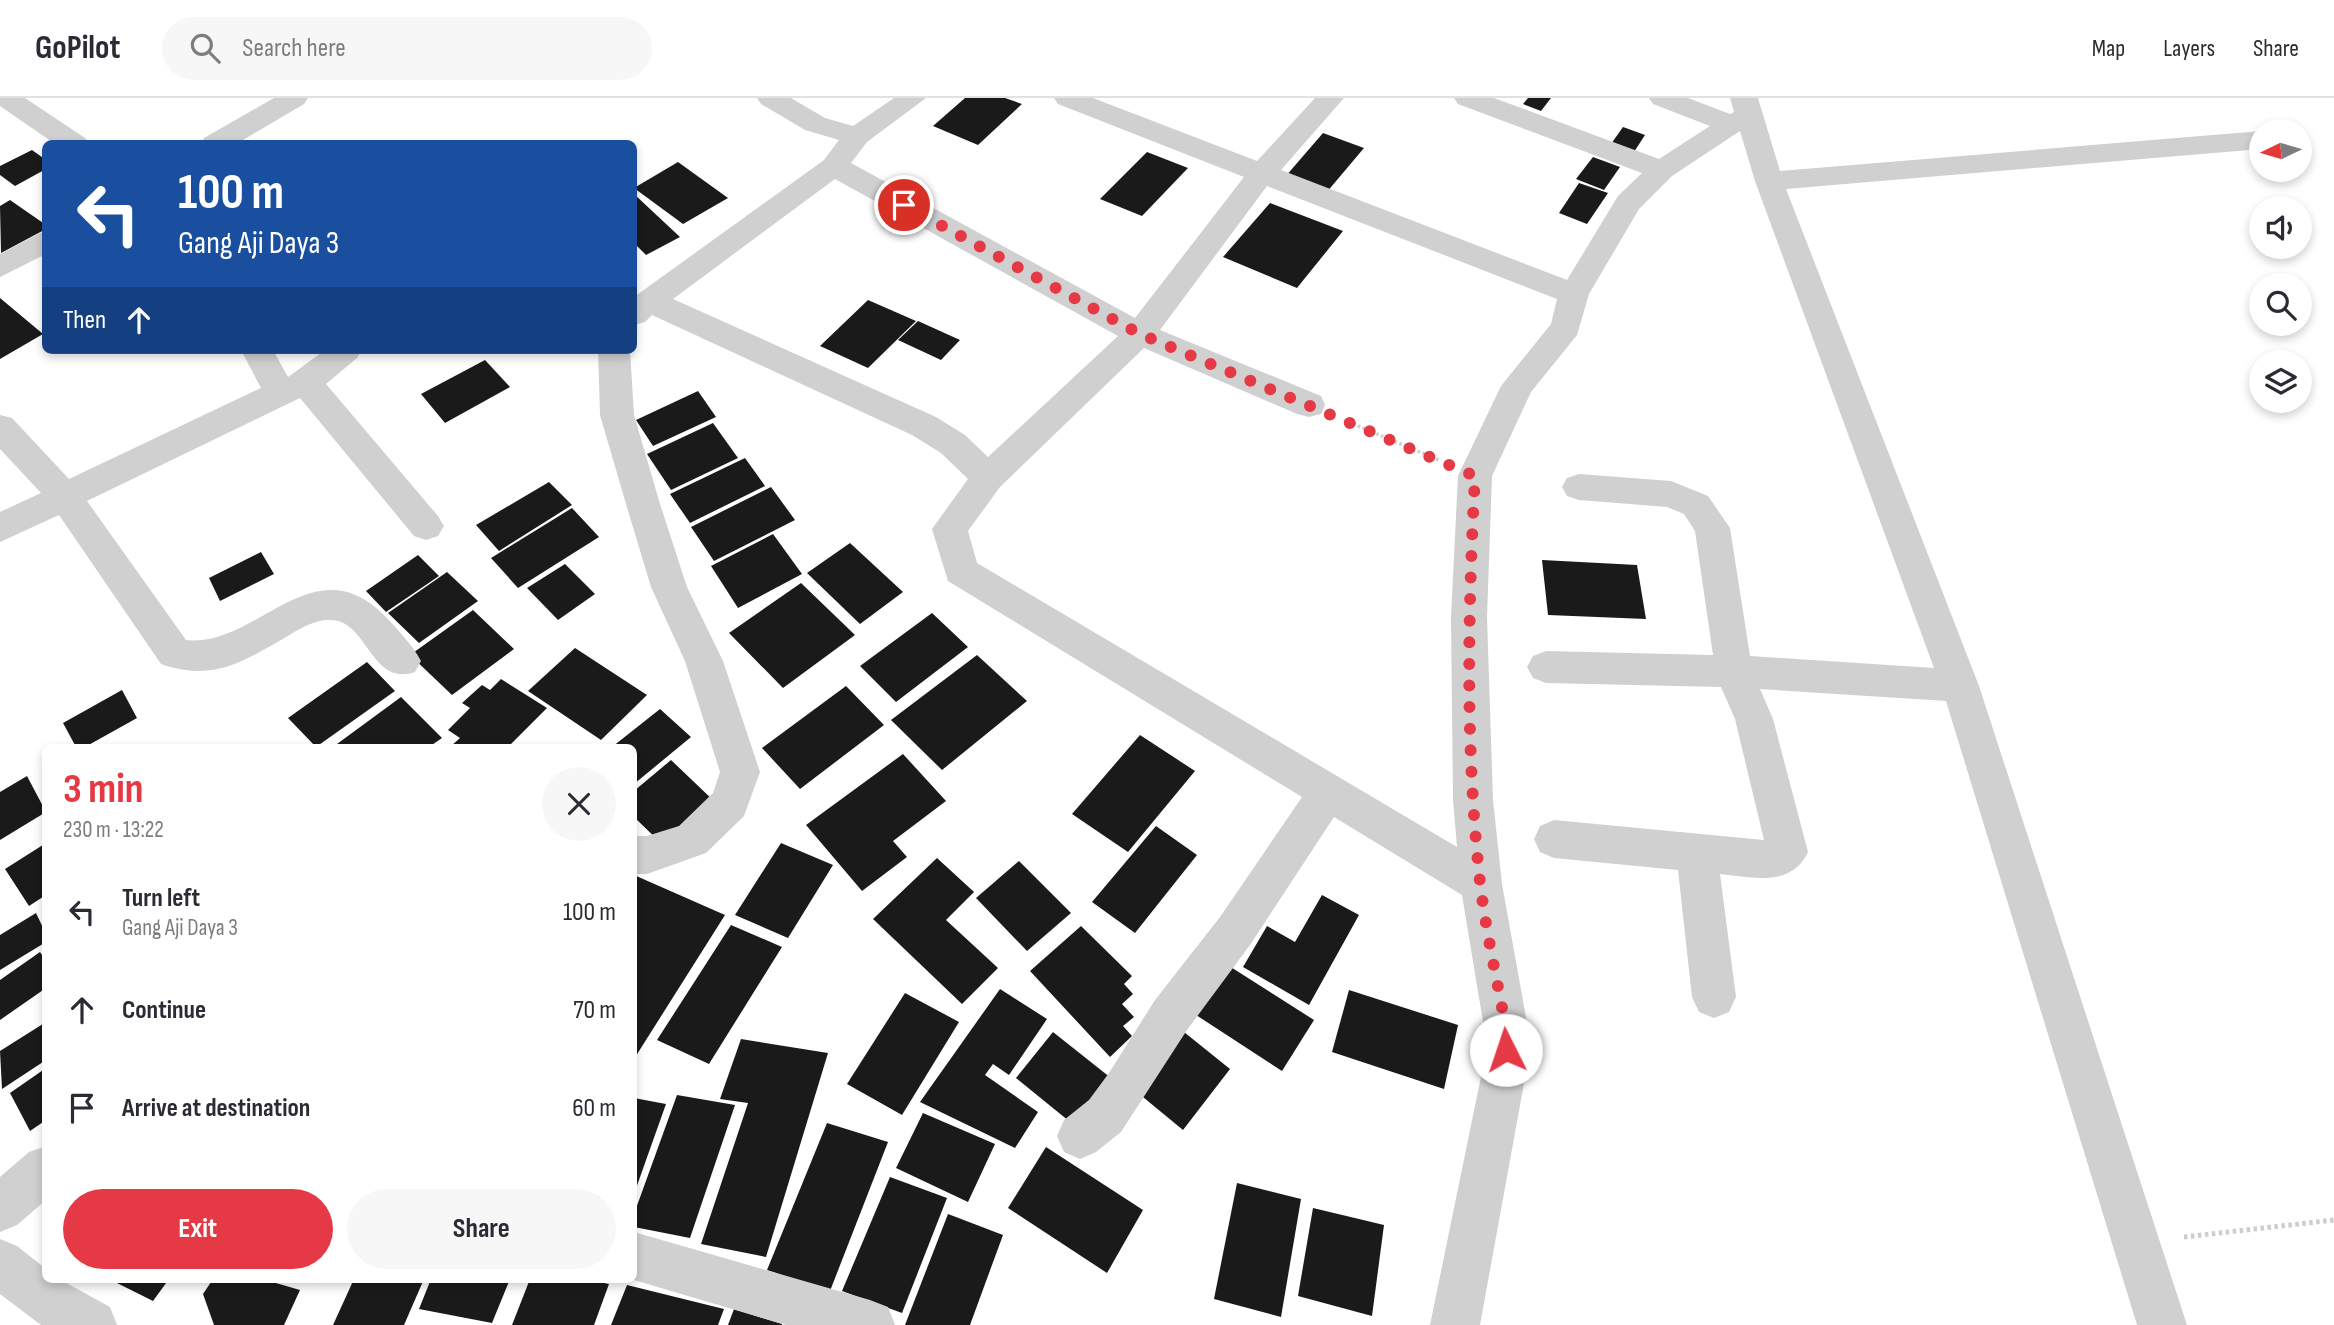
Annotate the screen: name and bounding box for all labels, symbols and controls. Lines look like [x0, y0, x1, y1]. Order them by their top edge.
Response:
search box [162, 17, 652, 80]
text: GoPilot [35, 28, 120, 68]
icon: search [186, 29, 224, 67]
text: Search here [242, 33, 346, 64]
text: Map [2092, 34, 2125, 63]
text: Layers [2163, 34, 2215, 63]
text: Share [2253, 34, 2299, 63]
north arrow [2249, 119, 2312, 182]
map controls [2249, 119, 2312, 413]
text: 100 m [178, 164, 284, 223]
icon: left [63, 168, 154, 259]
pin [874, 175, 934, 235]
icon: arrive [885, 186, 923, 224]
button: sound [2249, 196, 2312, 259]
text: Gang Aji Daya 3 [178, 224, 339, 263]
button: search [2249, 273, 2312, 336]
icon: ahead [120, 301, 158, 339]
text: Then [63, 305, 106, 336]
button: layers [2249, 350, 2312, 413]
text: 3 min [63, 764, 143, 815]
button: close [542, 767, 616, 841]
text: 230 m · 13:22 [63, 816, 164, 844]
text: Turn left [122, 883, 200, 914]
icon: left [63, 893, 101, 931]
text: 100 m [563, 897, 616, 928]
text: Gang Aji Daya 3 [122, 914, 238, 942]
icon: ahead [63, 991, 101, 1029]
text: Continue [122, 995, 206, 1026]
text: 70 m [573, 995, 616, 1026]
position arrow [1469, 1013, 1543, 1087]
icon: arrive [63, 1089, 101, 1127]
text: Arrive at destination [122, 1093, 310, 1124]
text: 60 m [572, 1093, 616, 1124]
button: Exit [63, 1189, 333, 1269]
button: Share [347, 1189, 616, 1269]

